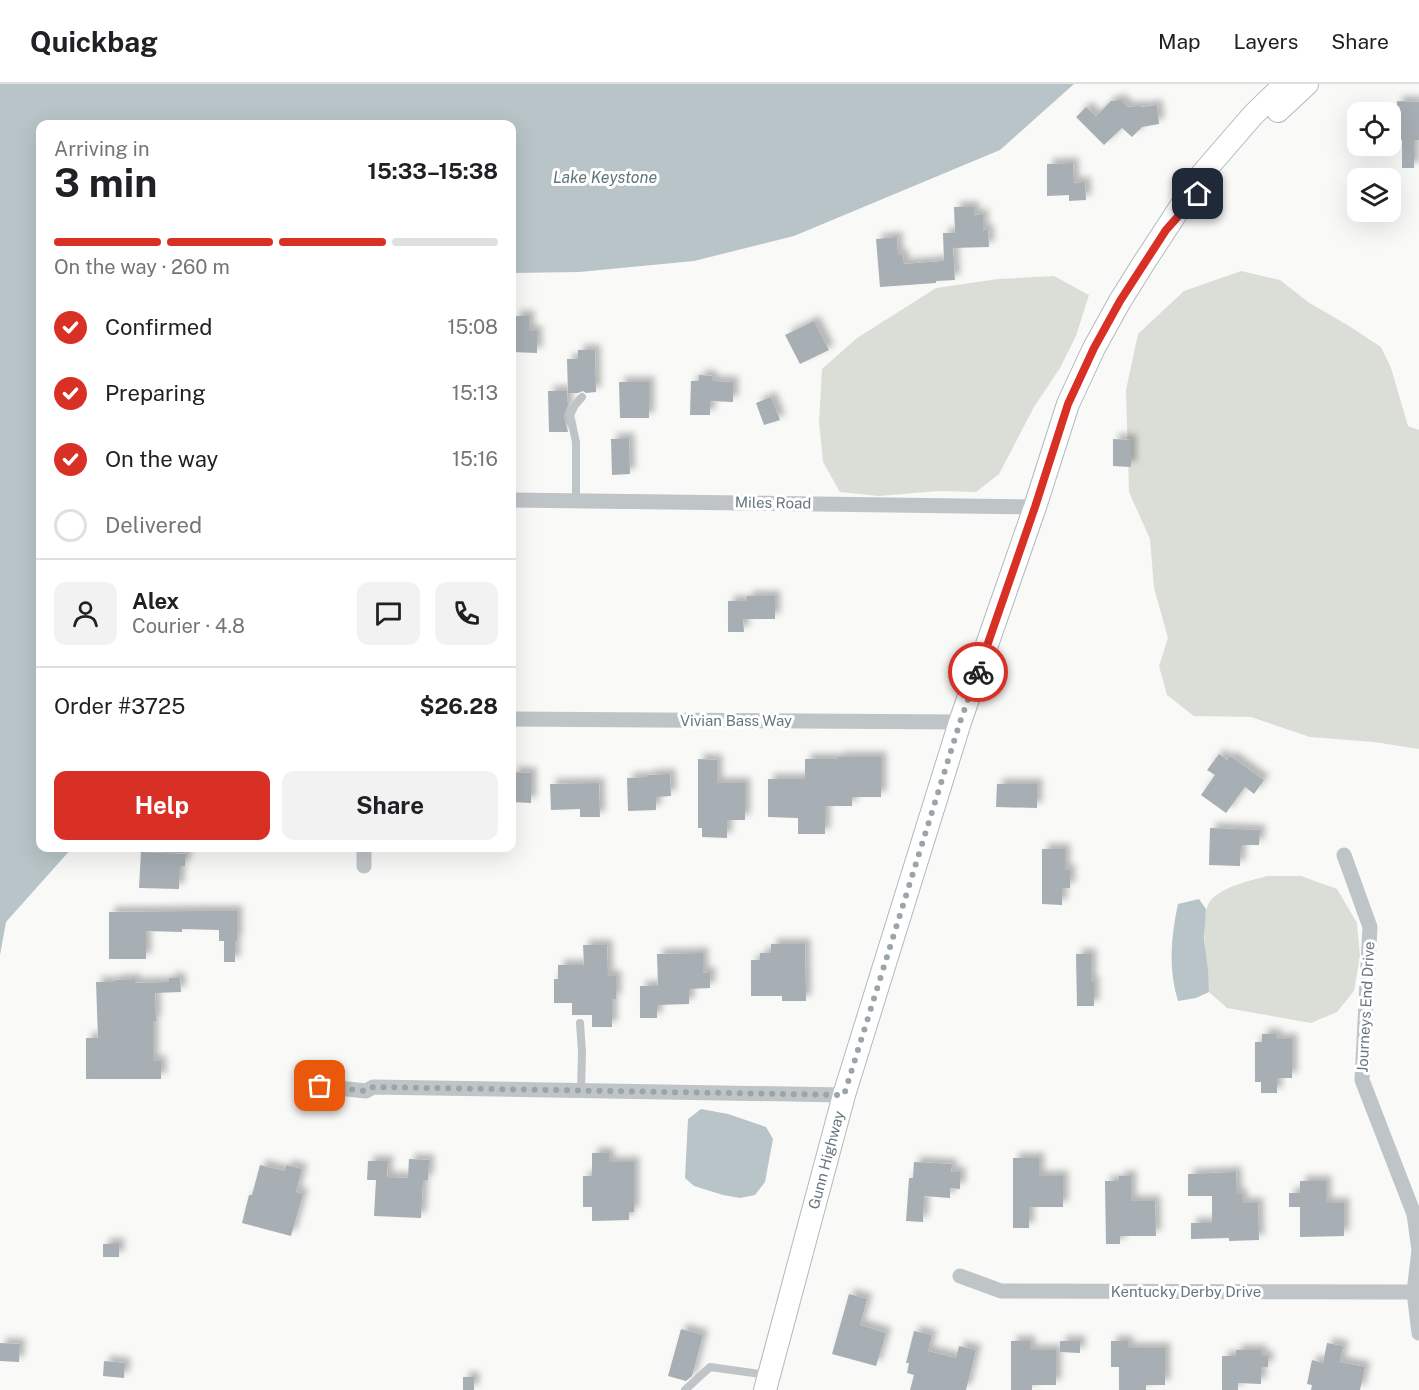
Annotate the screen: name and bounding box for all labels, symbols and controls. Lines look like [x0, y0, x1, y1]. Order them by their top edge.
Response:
text: Quickbag [30, 25, 158, 58]
text: Map [1158, 29, 1201, 54]
text: Layers [1234, 29, 1298, 54]
text: Share [1331, 29, 1389, 54]
map controls [1347, 102, 1401, 222]
button: locate [1347, 102, 1401, 156]
text: Arriving in [54, 137, 149, 161]
text: 15:33–15:38 [368, 158, 498, 184]
text: 3 min [54, 160, 157, 206]
water label: Lake Keystone [553, 168, 657, 187]
pin [1172, 168, 1223, 219]
button: layers [1347, 168, 1401, 222]
icon: home [1181, 177, 1214, 210]
text: On the way · 260 m [54, 255, 230, 279]
icon: check [54, 311, 87, 344]
text: Confirmed [105, 314, 212, 340]
text: 15:08 [447, 315, 498, 339]
icon: check [54, 377, 87, 410]
text: Preparing [105, 380, 206, 406]
text: 15:13 [452, 381, 498, 405]
icon: check [54, 443, 87, 476]
text: On the way [105, 446, 218, 472]
text: 15:16 [452, 447, 498, 471]
street label: Miles Road [735, 493, 811, 512]
text: Delivered [105, 512, 202, 538]
button: person [54, 582, 117, 645]
button: chat [357, 582, 420, 645]
button: phone [435, 582, 498, 645]
text: Alex [132, 588, 179, 614]
text: Courier · 4.8 [132, 614, 245, 638]
courier [948, 642, 1008, 702]
icon: bike [962, 656, 995, 689]
text: Order #3725 [54, 693, 185, 719]
text: $26.28 [419, 693, 498, 719]
street label: Vivian Bass Way [680, 712, 792, 729]
button: Help [54, 771, 270, 840]
button: Share [282, 771, 498, 840]
street label: Journeys End Drive [1354, 941, 1377, 1073]
pin [294, 1060, 345, 1111]
icon: bag [303, 1069, 336, 1102]
street label: Gunn Highway [805, 1109, 847, 1211]
street label: Kentucky Derby Drive [1111, 1283, 1261, 1300]

